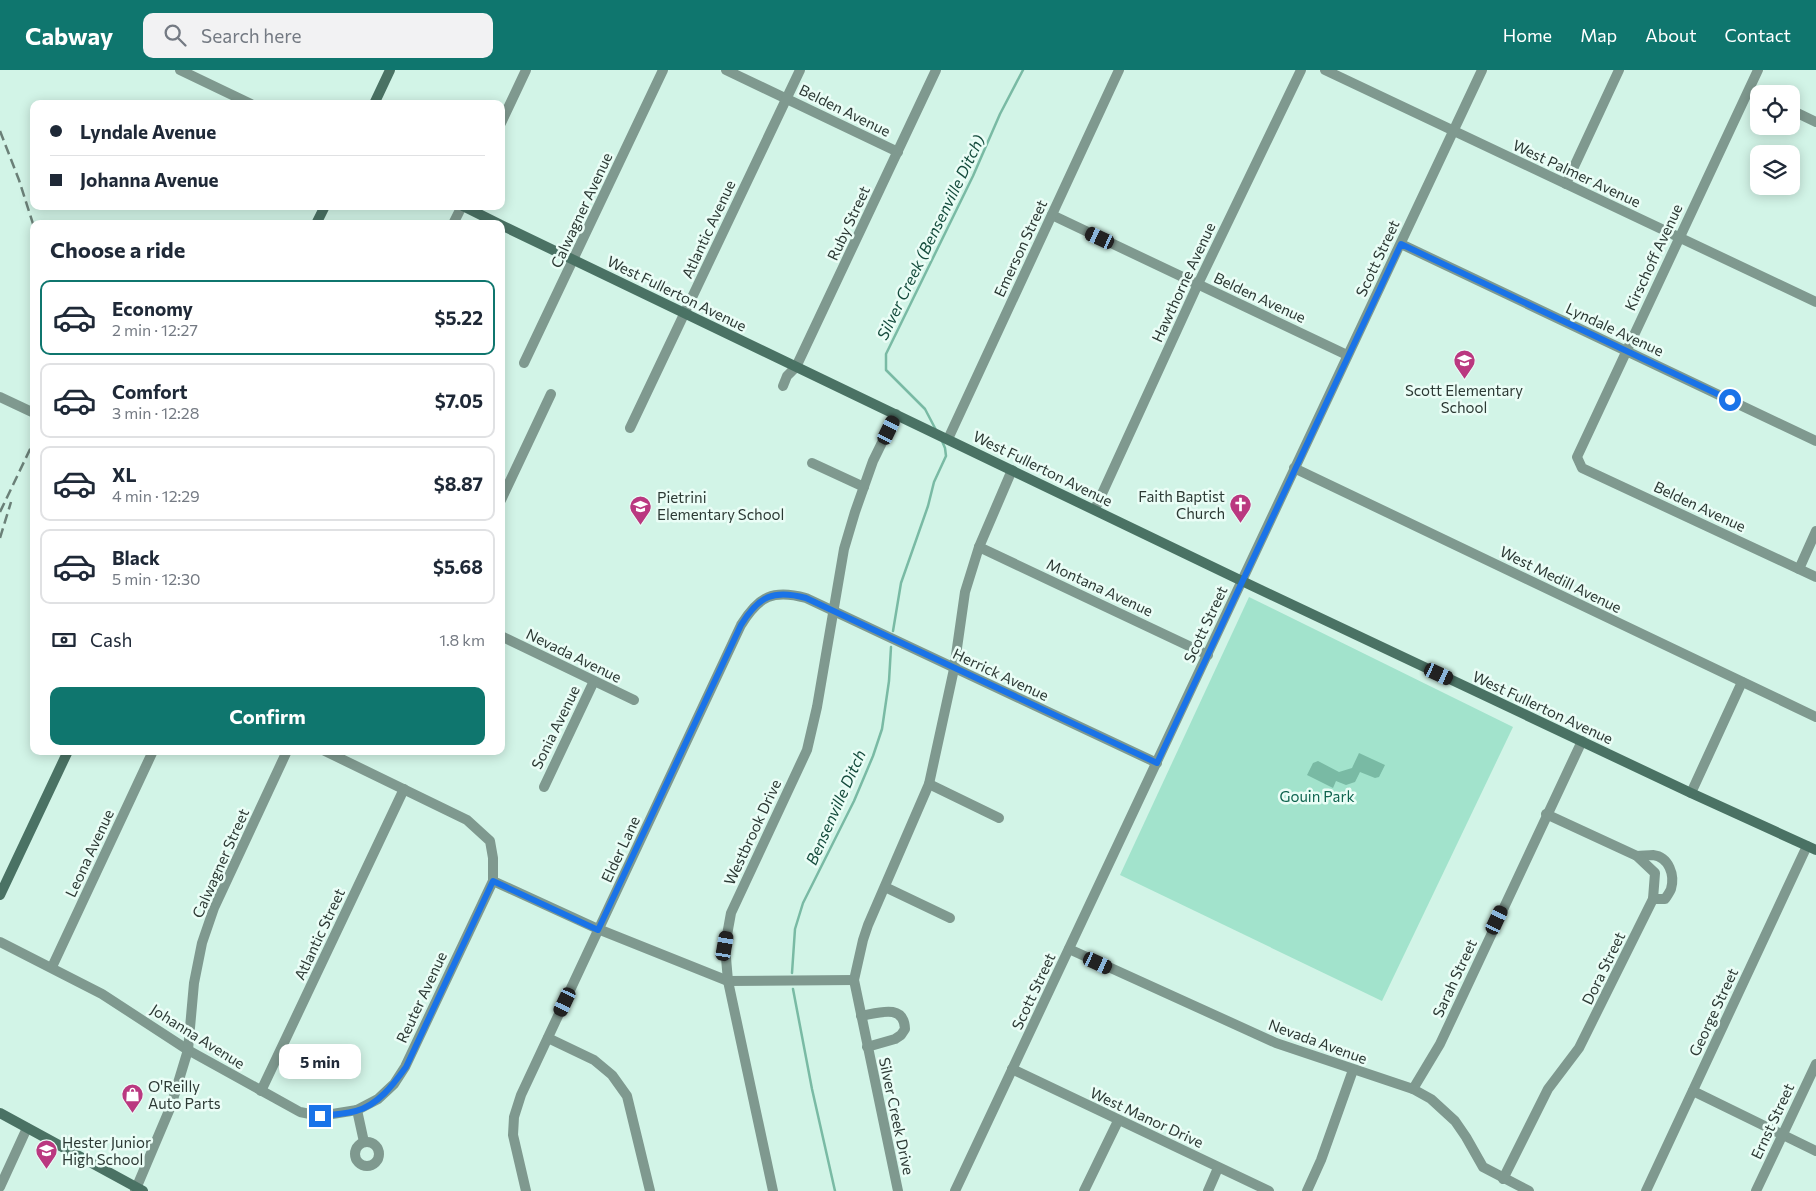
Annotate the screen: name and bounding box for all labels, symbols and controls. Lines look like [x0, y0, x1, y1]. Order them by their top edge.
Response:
search box [143, 13, 493, 58]
text: Cabway [25, 21, 113, 50]
icon: search [161, 21, 189, 49]
text: Search here [201, 24, 302, 47]
text: Home [1503, 24, 1552, 46]
text: Map [1580, 24, 1617, 46]
text: About [1645, 24, 1697, 46]
text: Contact [1725, 24, 1791, 46]
street label: Belden Avenue [796, 80, 894, 140]
map controls [1750, 85, 1800, 195]
button: locate [1750, 85, 1800, 135]
text: Lyndale Avenue [80, 120, 216, 143]
water label: Silver Creek (Bensenville Ditch) [872, 132, 988, 342]
street label: West Palmer Avenue [1510, 135, 1644, 211]
button: layers [1750, 145, 1800, 195]
street label: Calwagner Avenue [546, 149, 616, 271]
text: Johanna Avenue [80, 168, 219, 191]
street label: Atlantic Avenue [677, 177, 739, 281]
street label: Ruby Street [823, 183, 873, 263]
street label: Emerson Street [990, 196, 1050, 300]
street label: Kirschoff Avenue [1620, 201, 1686, 313]
street label: Scott Street [1351, 217, 1403, 299]
street label: Hawthorne Avenue [1147, 219, 1219, 345]
car [1083, 225, 1116, 251]
text: Choose a ride [50, 236, 185, 263]
street label: West Fullerton Avenue [604, 251, 750, 335]
street label: Belden Avenue [1211, 268, 1309, 326]
icon: car [52, 295, 97, 340]
text: Economy [112, 297, 193, 320]
street label: Lyndale Avenue [1563, 299, 1667, 360]
text: $5.22 [435, 306, 483, 329]
text: 2 min · 12:27 [112, 320, 198, 339]
school or university icon: Scott Elementary School [1452, 349, 1476, 380]
icon: car [52, 378, 97, 423]
text: Comfort [112, 380, 188, 403]
place label: Scott Elementary School [1405, 381, 1523, 416]
text: $7.05 [435, 389, 483, 412]
route start [1719, 389, 1741, 411]
text: 3 min · 12:28 [112, 403, 199, 422]
car [875, 413, 902, 447]
street label: West Fullerton Avenue [970, 426, 1116, 510]
icon: car [52, 461, 97, 506]
text: XL [112, 463, 137, 486]
text: $8.87 [434, 472, 483, 495]
street label: Belden Avenue [1651, 477, 1749, 535]
text: 4 min · 12:29 [112, 486, 200, 505]
place label: Faith Baptist Church [1138, 487, 1225, 522]
place label: Pietrini Elementary School [657, 488, 784, 523]
church icon: Faith Baptist Church [1229, 493, 1253, 524]
school or university icon: Pietrini Elementary School [629, 494, 653, 525]
street label: West Medill Avenue [1497, 542, 1625, 616]
icon: car [52, 544, 97, 589]
text: Black [112, 546, 160, 569]
street label: Montana Avenue [1044, 554, 1156, 620]
text: $5.68 [433, 555, 483, 578]
text: 5 min · 12:30 [112, 569, 200, 588]
street label: Scott Street [1179, 583, 1231, 665]
street label: Nevada Avenue [523, 624, 625, 686]
icon: cash [50, 626, 78, 654]
text: Cash [90, 628, 132, 651]
text: 1.8 km [439, 630, 485, 649]
street label: Herrick Avenue [950, 644, 1052, 704]
car [1422, 661, 1455, 687]
street label: West Fullerton Avenue [1470, 667, 1616, 747]
street label: Sonia Avenue [527, 682, 583, 772]
button: Confirm [50, 687, 485, 745]
water label: Bensenville Ditch [801, 747, 869, 867]
street label: Westbrook Drive [720, 776, 784, 888]
park label: Gouin Park [1279, 787, 1355, 805]
street label: Leona Avenue [61, 806, 117, 900]
street label: Calwagner Street [188, 806, 252, 920]
street label: Elder Lane [597, 813, 643, 885]
street label: Atlantic Street [290, 885, 348, 983]
car [1483, 903, 1510, 937]
street label: Dora Street [1578, 929, 1628, 1007]
car [715, 930, 734, 962]
street label: Sarah Street [1428, 936, 1480, 1020]
street label: Reuter Avenue [392, 948, 450, 1046]
street label: Scott Street [1007, 950, 1059, 1032]
car [1081, 950, 1114, 976]
street label: George Street [1685, 965, 1741, 1059]
car [551, 985, 578, 1019]
street label: Johanna Avenue [148, 1000, 248, 1072]
street label: Nevada Avenue [1266, 1015, 1370, 1067]
callout: 5 min [279, 1044, 361, 1078]
text: 5 min [300, 1052, 340, 1071]
street label: Silver Creek Drive [876, 1056, 918, 1177]
place label: O'Reilly Auto Parts [148, 1077, 221, 1112]
street label: Ernst Street [1747, 1080, 1797, 1162]
shop icon: O'Reilly Auto Parts [120, 1083, 144, 1114]
street label: West Manor Drive [1088, 1083, 1206, 1151]
route end [309, 1105, 331, 1127]
place label: Hester Junior High School [62, 1133, 151, 1168]
school or university icon: Hester Junior High School [34, 1139, 58, 1170]

